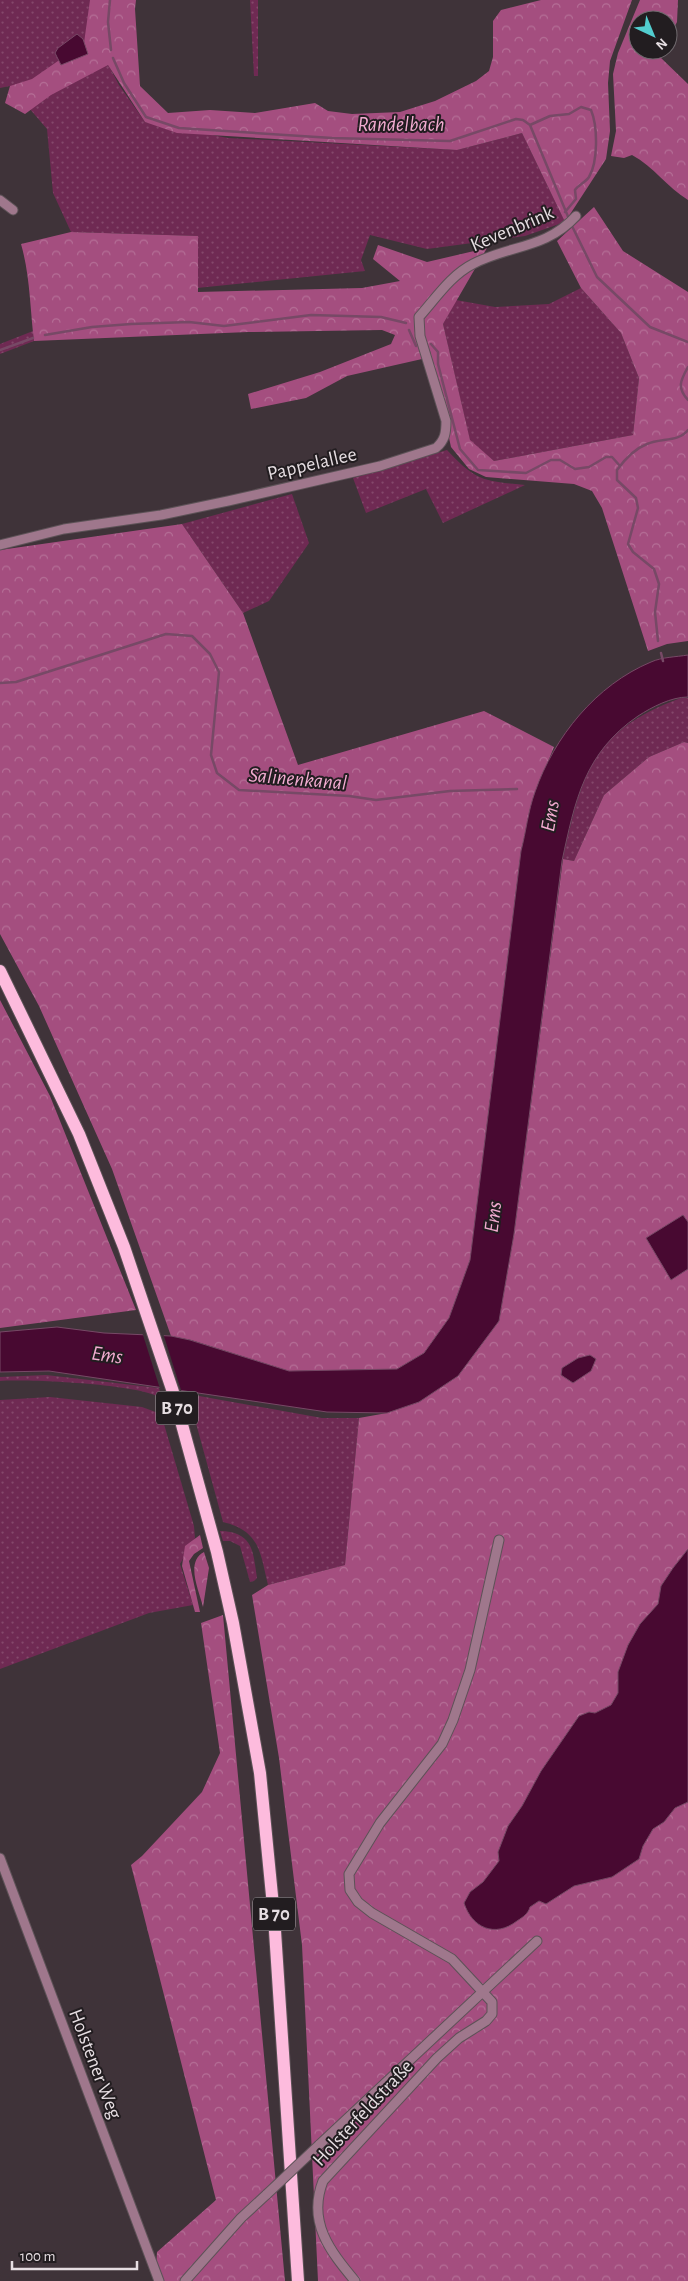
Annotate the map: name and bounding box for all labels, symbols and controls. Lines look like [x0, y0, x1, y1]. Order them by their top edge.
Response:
north arrow [628, 10, 678, 60]
text: N [653, 35, 670, 52]
water label: Randelbach [357, 114, 445, 135]
street label: Kevenbrink [467, 203, 557, 255]
street label: Pappelallee [265, 444, 359, 484]
water label: Salinenkanal [248, 764, 348, 794]
water label: Ems [537, 798, 563, 833]
water label: Ems [481, 1200, 505, 1234]
water label: Ems [90, 1342, 124, 1368]
road number: B 70 [156, 1392, 198, 1425]
road number: B 70 [253, 1898, 295, 1930]
street label: Holstener Weg [65, 2006, 125, 2122]
street label: Holsterfeldstraße [309, 2056, 417, 2170]
scale bar [12, 2238, 138, 2270]
text: 100 m [20, 2249, 55, 2264]

